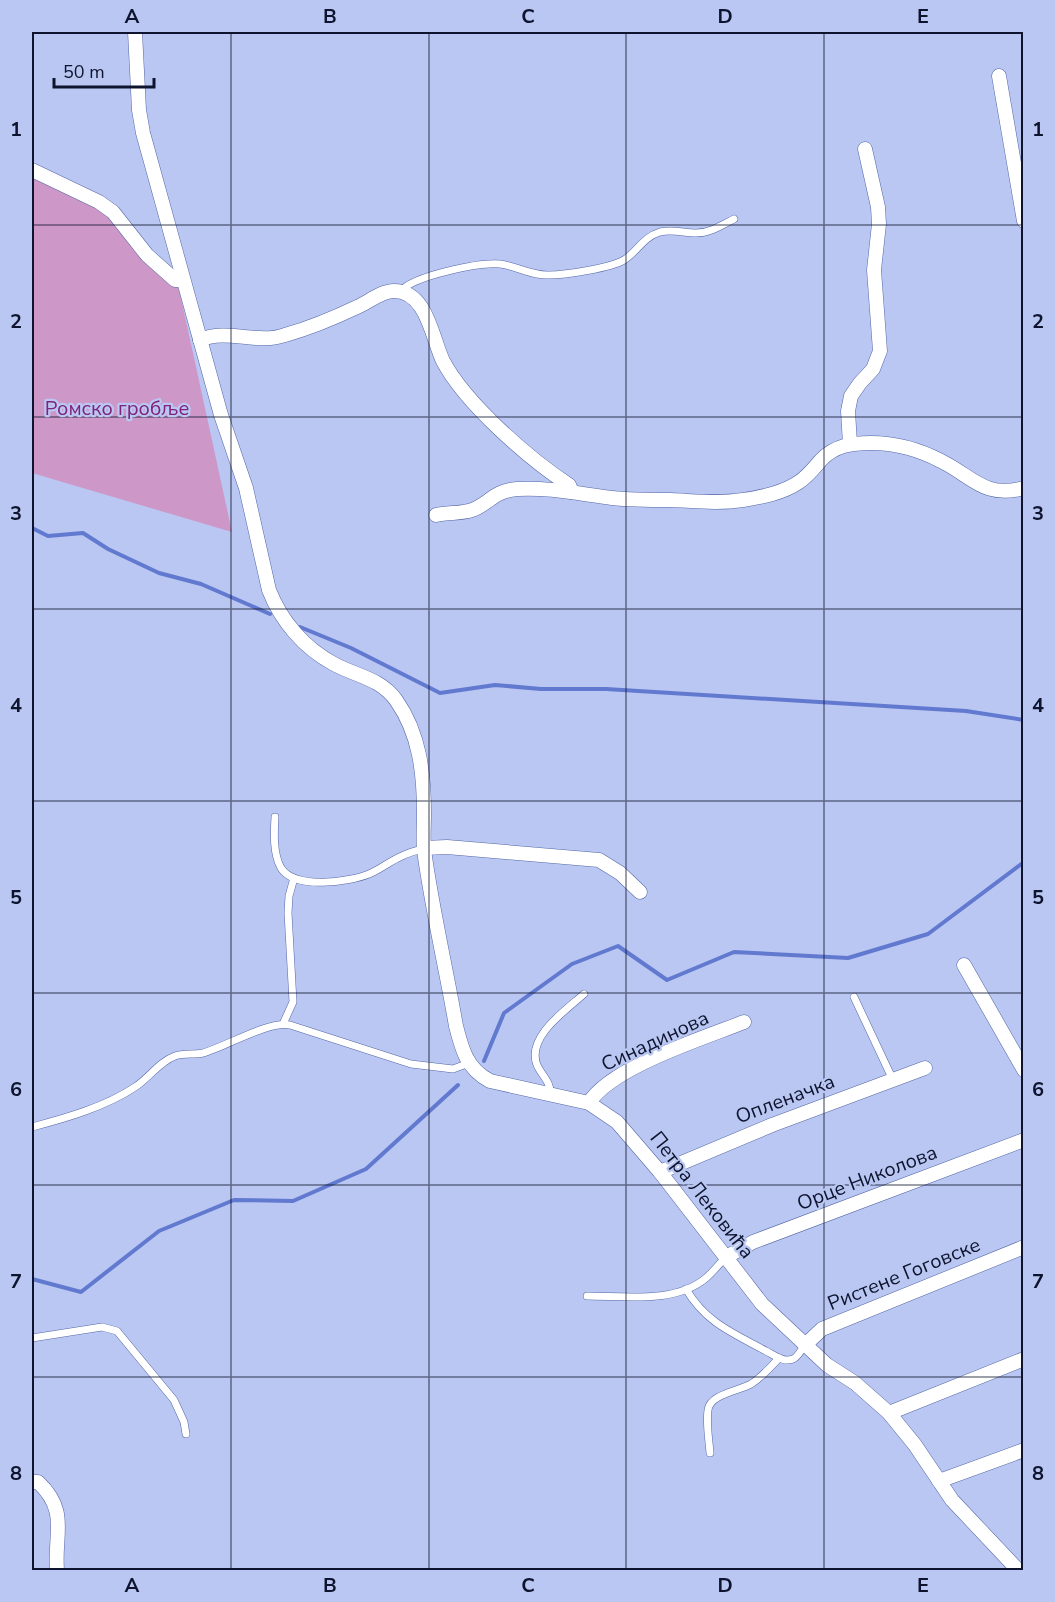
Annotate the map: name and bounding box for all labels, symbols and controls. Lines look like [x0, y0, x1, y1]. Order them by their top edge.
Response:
text: A [125, 3, 140, 30]
text: B [323, 3, 337, 30]
text: C [521, 3, 535, 30]
text: D [717, 3, 733, 30]
text: E [917, 3, 929, 30]
scale bar [54, 51, 154, 89]
text: 50 m [63, 60, 105, 84]
text: 1 [10, 116, 22, 143]
text: 1 [1032, 116, 1044, 143]
text: 2 [10, 308, 22, 335]
text: 2 [1032, 308, 1044, 335]
park label: Ромско гробље [45, 395, 189, 422]
text: 3 [10, 500, 22, 527]
text: 3 [1032, 500, 1044, 527]
text: 4 [10, 692, 22, 719]
text: 4 [1032, 692, 1044, 719]
text: 5 [10, 884, 22, 911]
text: 5 [1032, 884, 1044, 911]
street label: Синадинова [597, 1004, 713, 1078]
street label: Опленачка [732, 1068, 838, 1130]
text: 6 [10, 1076, 22, 1103]
text: 6 [1032, 1076, 1044, 1103]
street label: Петра Лековића [644, 1126, 760, 1264]
street label: Орце Николова [793, 1139, 941, 1217]
street label: Ристене Гоговске [824, 1231, 984, 1317]
text: 7 [10, 1268, 22, 1295]
text: 7 [1032, 1268, 1044, 1295]
text: 8 [10, 1460, 22, 1487]
text: 8 [1032, 1460, 1044, 1487]
text: A [125, 1572, 140, 1599]
text: B [323, 1572, 337, 1599]
text: C [521, 1572, 535, 1599]
text: D [717, 1572, 733, 1599]
text: E [917, 1572, 929, 1599]

